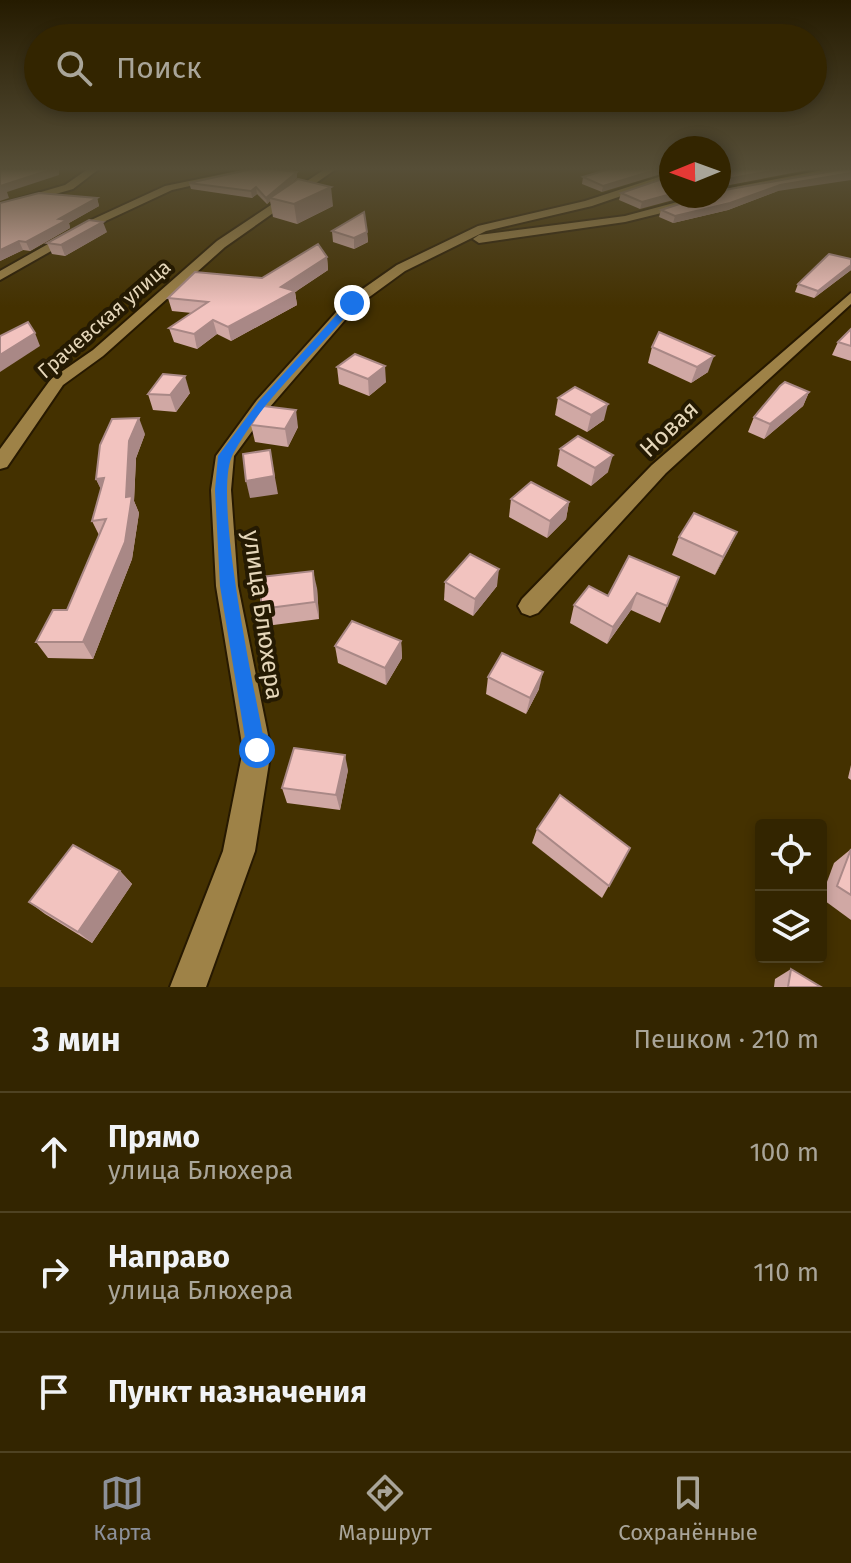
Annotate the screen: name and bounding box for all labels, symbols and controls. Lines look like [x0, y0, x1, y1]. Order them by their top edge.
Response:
search box [24, 24, 827, 112]
icon: search [52, 46, 96, 90]
text: Поиск [116, 50, 202, 86]
north arrow [659, 136, 731, 208]
street label: Грачевская улица [33, 255, 175, 383]
route end [334, 285, 370, 321]
street label: Новая [634, 395, 704, 463]
street label: улица Блюхера [237, 528, 289, 702]
route start [239, 732, 275, 768]
map controls [755, 819, 827, 963]
button: locate [755, 819, 827, 891]
button: layers [755, 891, 827, 963]
text: 3 мин [32, 1019, 121, 1060]
text: Пешком · 210 m [634, 1024, 819, 1055]
text: Прямо [108, 1119, 200, 1155]
icon: ahead [32, 1130, 76, 1174]
text: 100 m [750, 1137, 819, 1168]
text: улица Блюхера [108, 1155, 293, 1186]
text: Направо [108, 1239, 230, 1275]
icon: right [32, 1250, 76, 1294]
text: 110 m [753, 1257, 819, 1288]
text: улица Блюхера [108, 1275, 293, 1306]
icon: arrive [32, 1370, 76, 1414]
text: Пункт назначения [108, 1374, 367, 1410]
tab: Карта [93, 1471, 152, 1546]
tab: Маршрут [338, 1471, 432, 1546]
tab: Сохранённые [618, 1471, 758, 1546]

